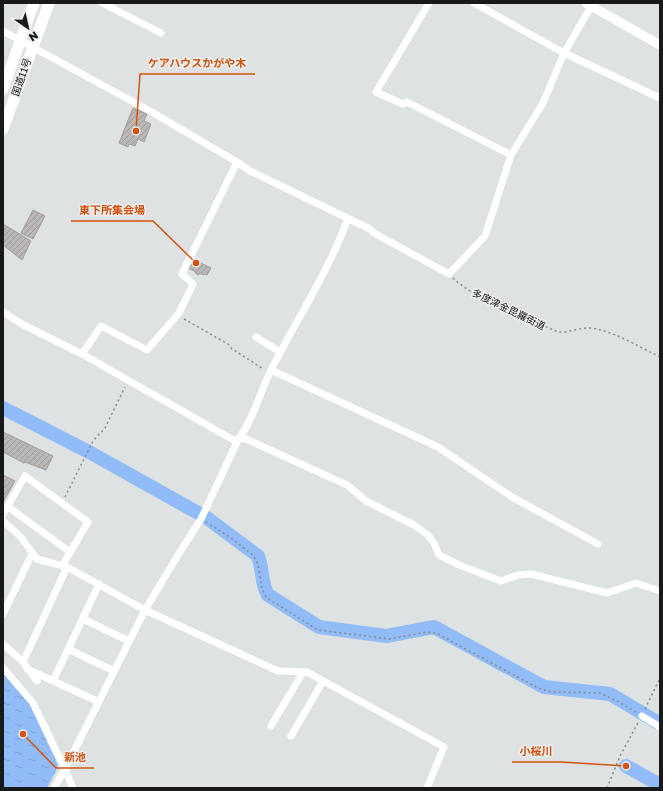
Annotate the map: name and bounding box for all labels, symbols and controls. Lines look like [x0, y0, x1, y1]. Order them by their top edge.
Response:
north arrow [8, 8, 48, 48]
text: N [27, 29, 41, 44]
callout: ケアハウスかがや木 [140, 51, 255, 74]
street label: 国道11号 [9, 56, 33, 98]
text: ケアハウスかがや木 [148, 56, 246, 69]
callout: 東下所集会場 [71, 198, 153, 221]
text: 東下所集会場 [79, 203, 145, 216]
street label: 多度津金毘羅街道 [470, 286, 548, 332]
callout: 小桜川 [512, 739, 561, 762]
text: 小桜川 [520, 744, 553, 757]
callout: 新池 [56, 745, 94, 768]
text: 新池 [64, 750, 86, 763]

